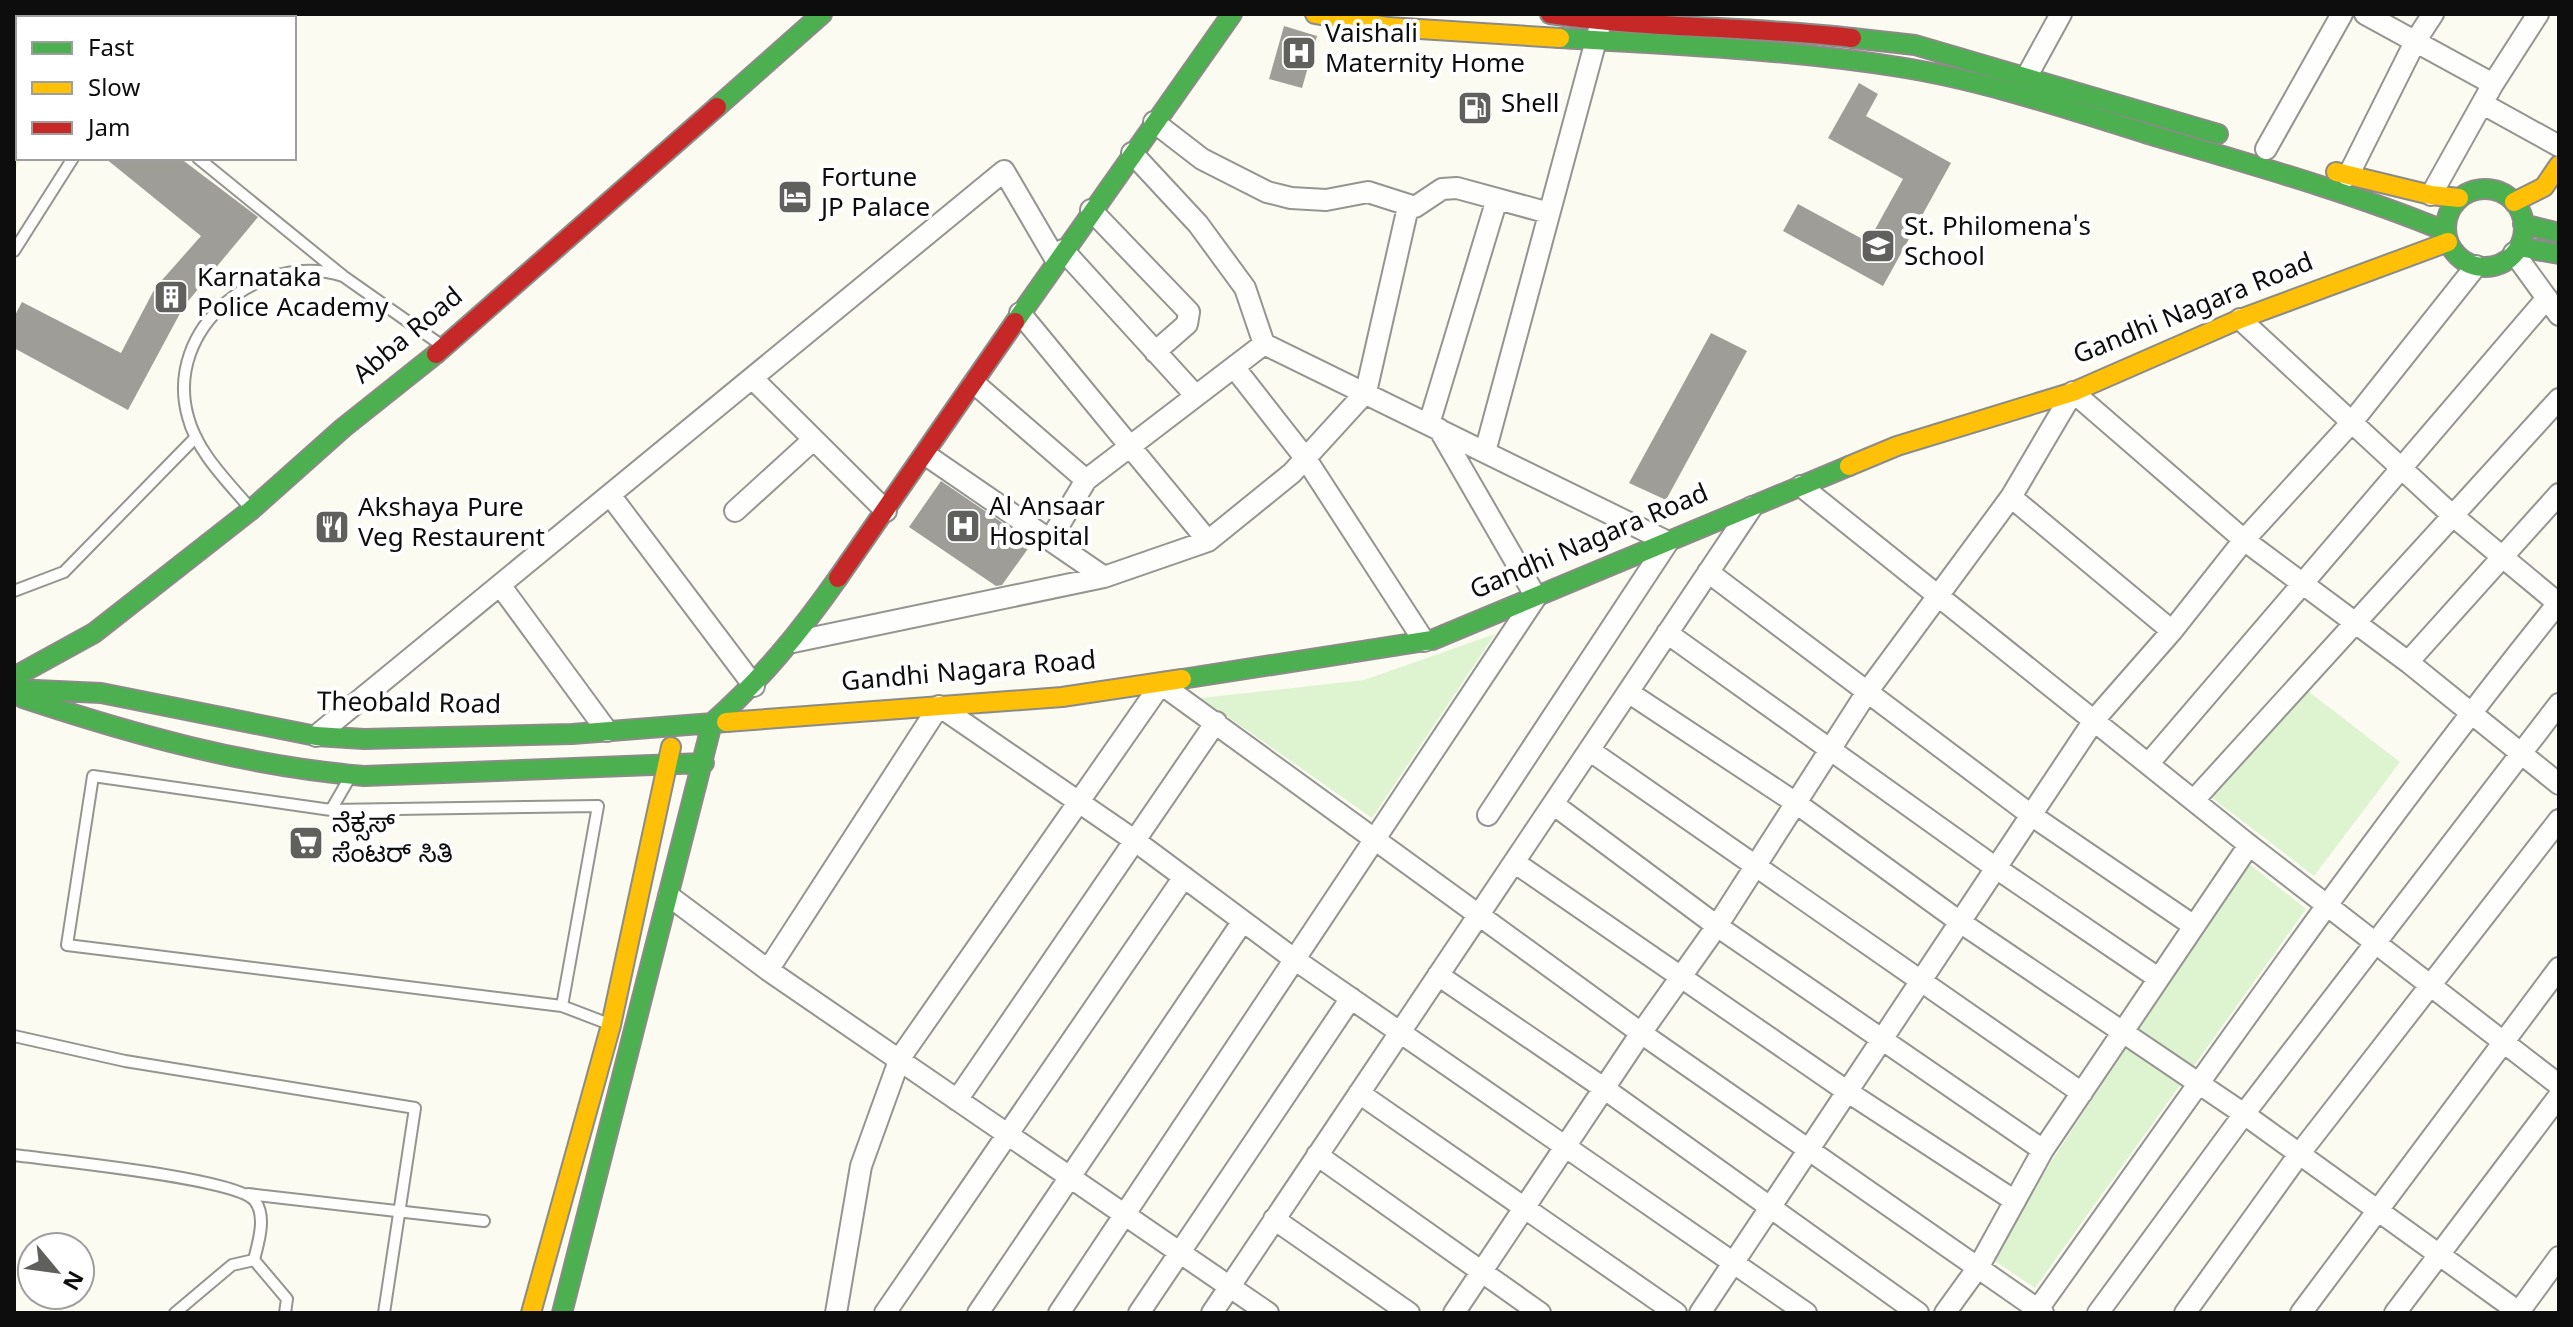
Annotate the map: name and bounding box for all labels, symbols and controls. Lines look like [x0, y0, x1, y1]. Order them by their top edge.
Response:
legend [16, 16, 296, 160]
place label: Vaishali Maternity Home [1325, 21, 1525, 86]
hospital icon: Vaishali Maternity Home [1280, 34, 1318, 72]
text: Fast [88, 37, 134, 69]
text: Slow [88, 77, 140, 109]
fuel station icon: Shell [1456, 89, 1494, 127]
place label: Shell [1501, 91, 1559, 126]
text: Jam [86, 117, 130, 149]
place label: Fortune JP Palace [818, 165, 930, 230]
hotel icon: Fortune JP Palace [776, 178, 814, 216]
place label: St. Philomena's School [1904, 214, 2091, 279]
school or university icon: St. Philomena's School [1859, 227, 1897, 265]
street label: Gandhi Nagara Road [2070, 249, 2320, 377]
place label: Karnataka Police Academy [197, 265, 389, 330]
building icon: Karnataka Police Academy [152, 278, 190, 316]
street label: Abba Road [349, 283, 473, 395]
street label: Gandhi Nagara Road [1467, 480, 1715, 612]
place label: Al Ansaar Hospital [989, 494, 1105, 559]
place label: Akshaya Pure Veg Restaurent [358, 495, 545, 560]
hospital icon: Al Ansaar Hospital [944, 507, 982, 545]
restaurant icon: Akshaya Pure Veg Restaurent [313, 508, 351, 546]
street label: Gandhi Nagara Road [840, 647, 1098, 705]
street label: Theobald Road [317, 689, 501, 727]
place label: ನೆಕ್ಸಸ್ ಸೆಂಟರ್ ಸಿತಿ [332, 810, 453, 876]
supermarket icon: ನೆಕ್ಸಸ್ ಸೆಂಟರ್ ಸಿತಿ [287, 824, 325, 862]
north arrow [16, 1231, 96, 1311]
text: N [52, 1263, 87, 1293]

